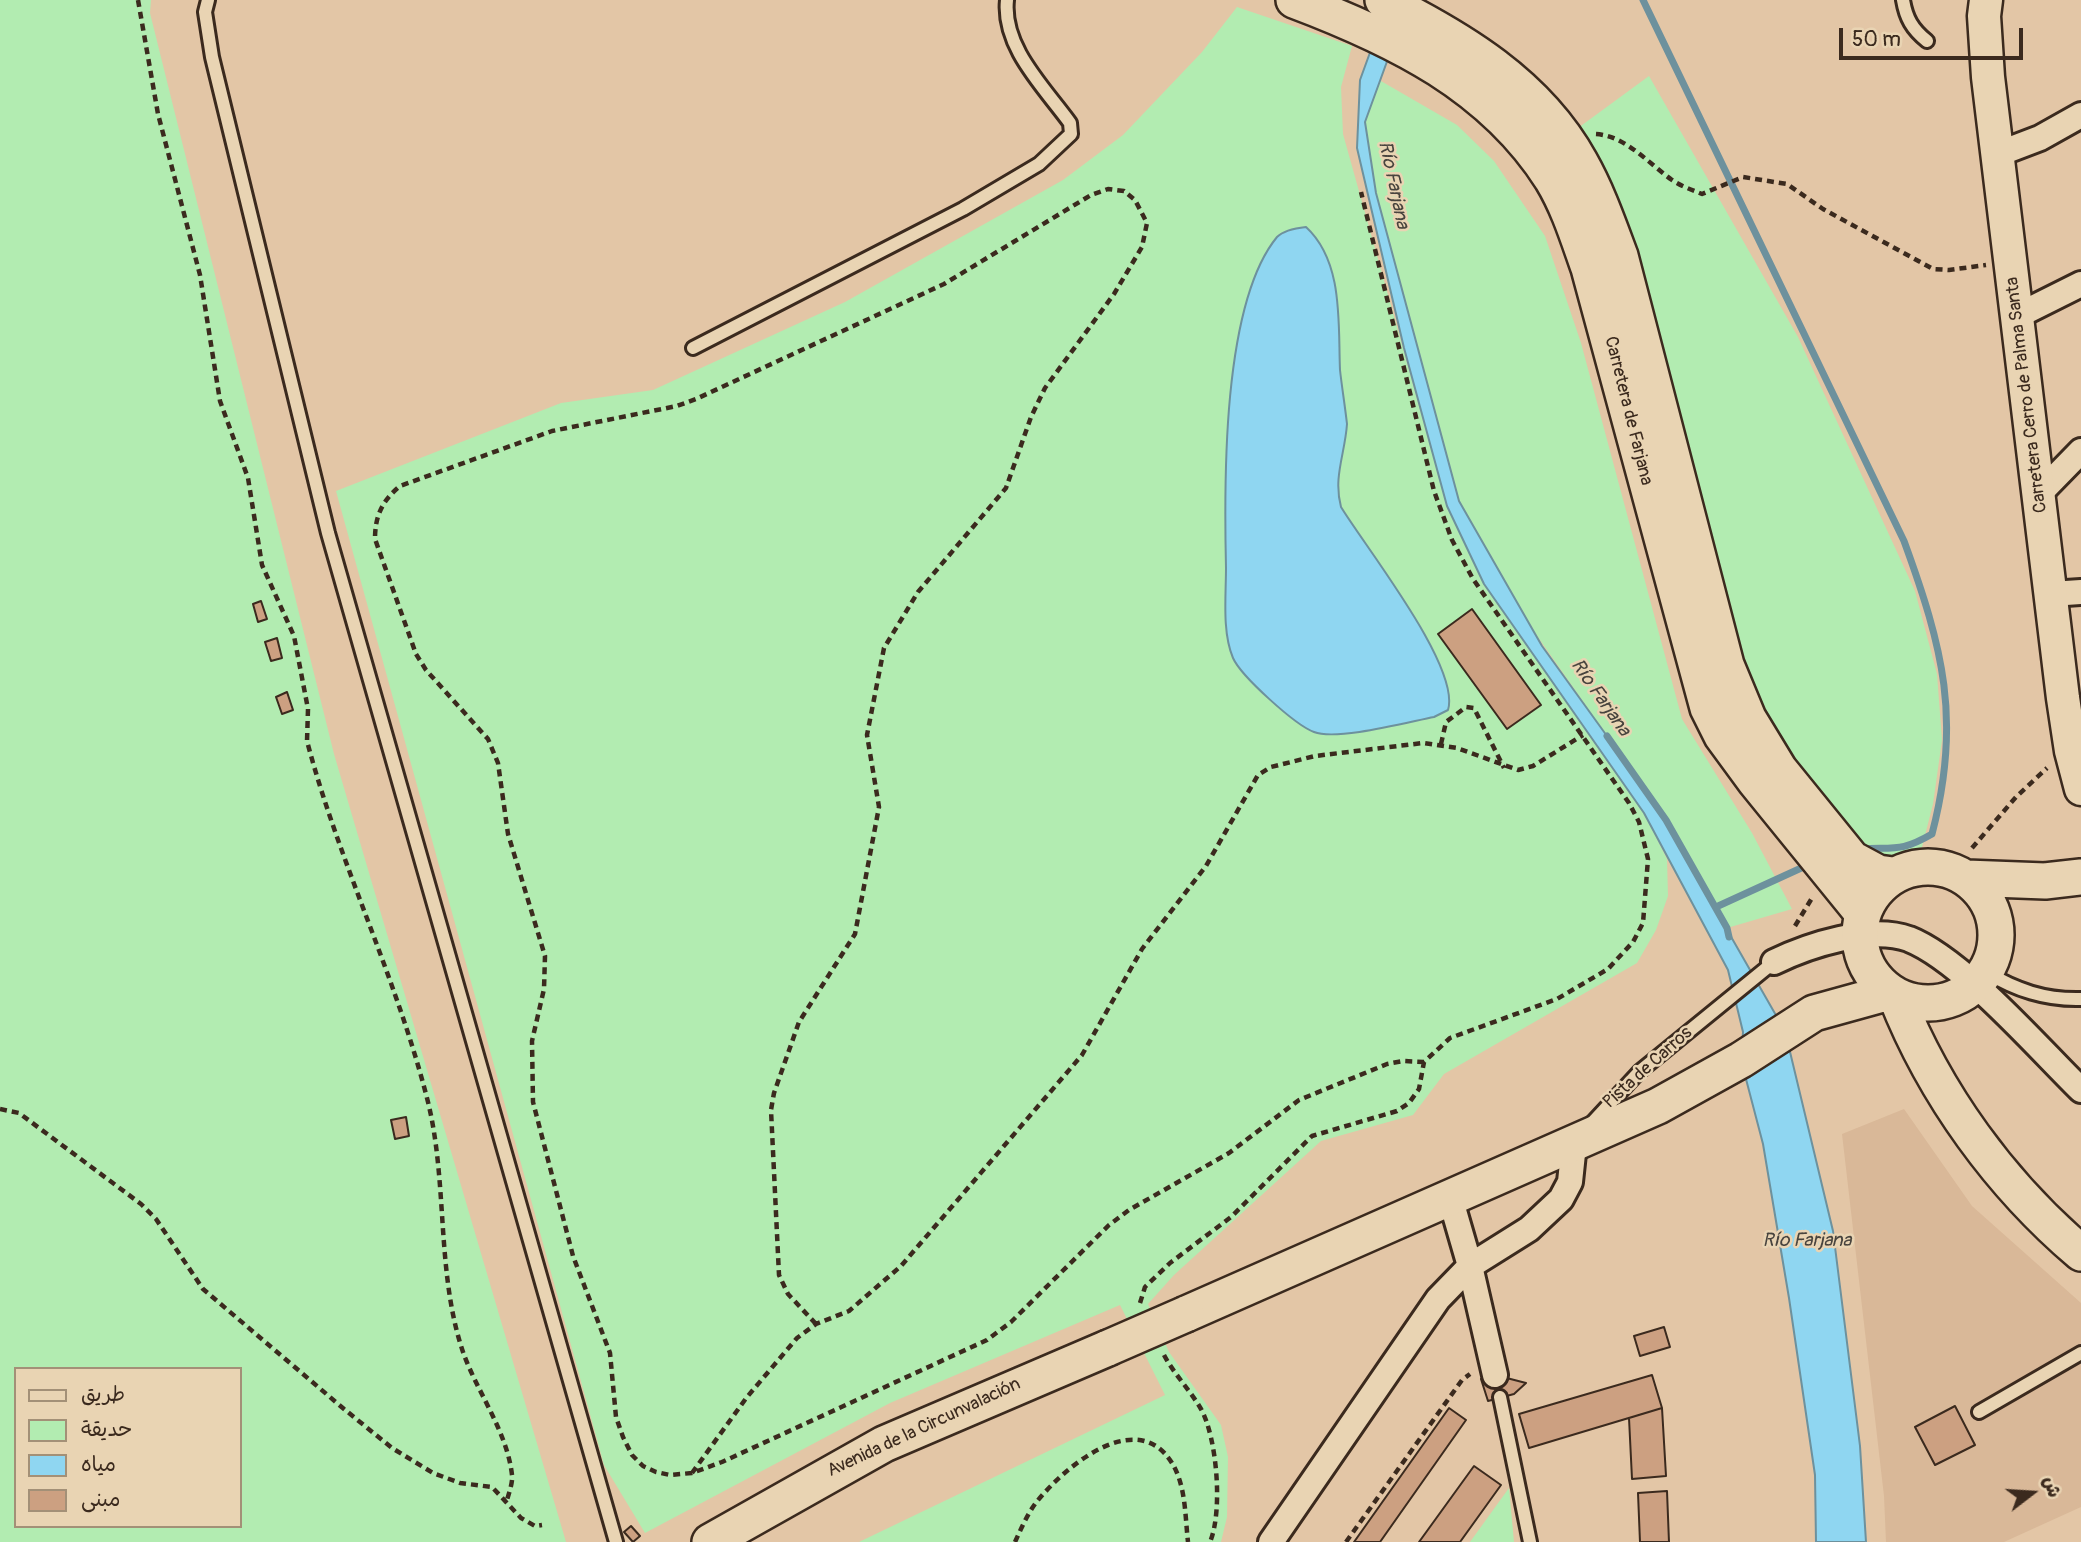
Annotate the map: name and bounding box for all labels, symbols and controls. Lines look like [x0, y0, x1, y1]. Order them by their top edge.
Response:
scale bar [1843, 14, 2027, 58]
text: 50 m [1852, 26, 1901, 53]
water label: Río Farjana [1373, 139, 1413, 231]
street label: Carretera Cerro de Palma Santa [2002, 276, 2052, 514]
street label: Carretera de Farjana [1599, 334, 1657, 488]
water label: Río Farjana [1565, 655, 1635, 741]
street label: Pista de Carros [1599, 1022, 1697, 1114]
water label: Río Farjana [1763, 1230, 1851, 1252]
legend [14, 1367, 242, 1528]
street label: Avenida de la Circunvalación [824, 1374, 1024, 1482]
text: طريق [81, 1381, 125, 1408]
text: حديقة [81, 1416, 132, 1443]
text: مياه [81, 1451, 116, 1478]
north arrow [1997, 1458, 2067, 1528]
text: ش [2038, 1473, 2067, 1500]
text: مبنى [81, 1486, 120, 1513]

